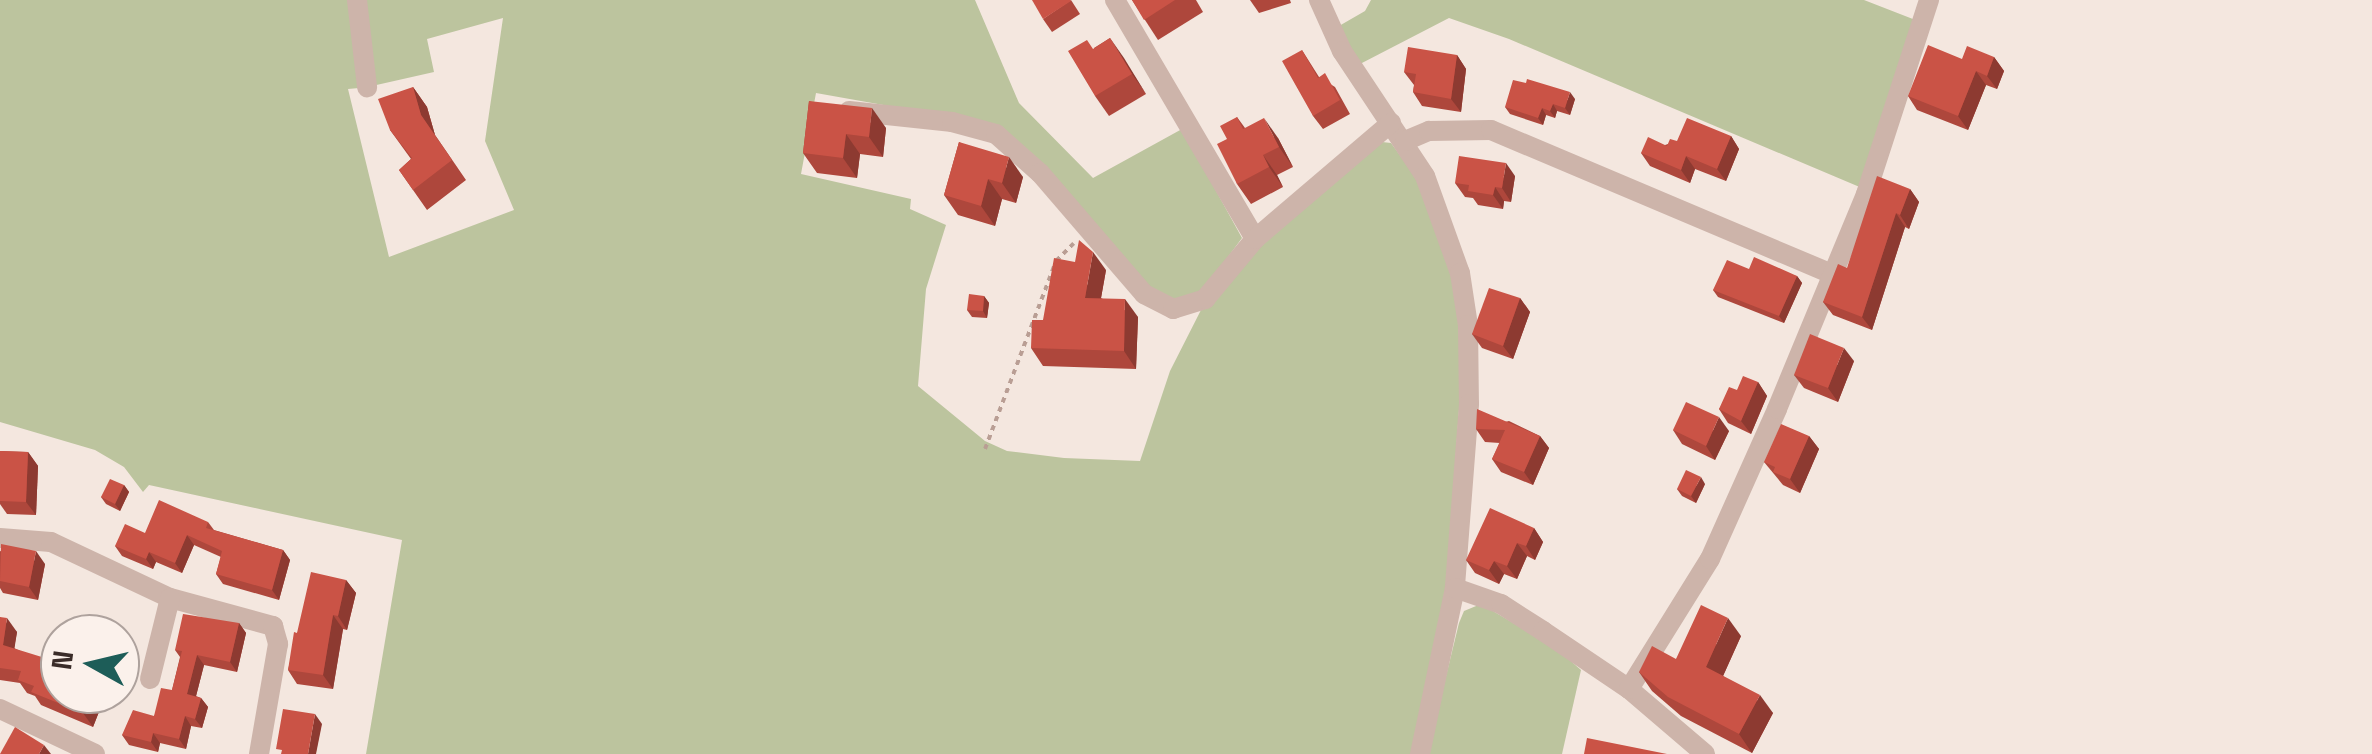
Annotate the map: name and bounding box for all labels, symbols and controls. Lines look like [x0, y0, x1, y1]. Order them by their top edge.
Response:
north arrow [40, 614, 140, 714]
text: N [43, 648, 81, 672]

